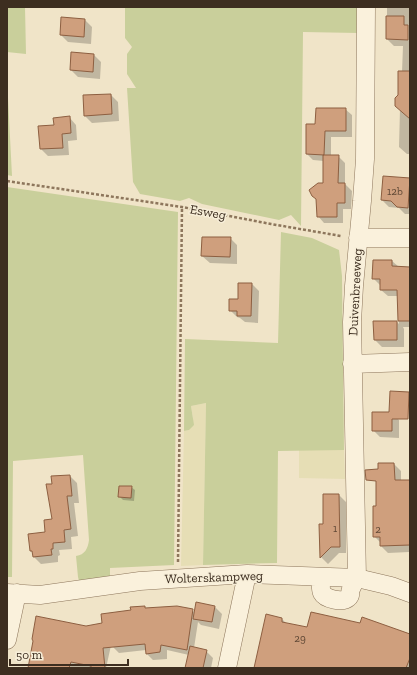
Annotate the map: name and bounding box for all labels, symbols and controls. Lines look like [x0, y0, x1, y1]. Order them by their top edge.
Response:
house number: 12b [387, 185, 403, 198]
street label: Esweg [189, 201, 227, 223]
street label: Duivenbreeweg [345, 248, 365, 336]
house number: 1 [333, 522, 338, 535]
house number: 2 [375, 523, 381, 536]
street label: Wolterskampweg [165, 568, 263, 586]
house number: 29 [294, 632, 306, 645]
scale bar [10, 641, 128, 667]
text: 50 m [16, 648, 43, 662]

